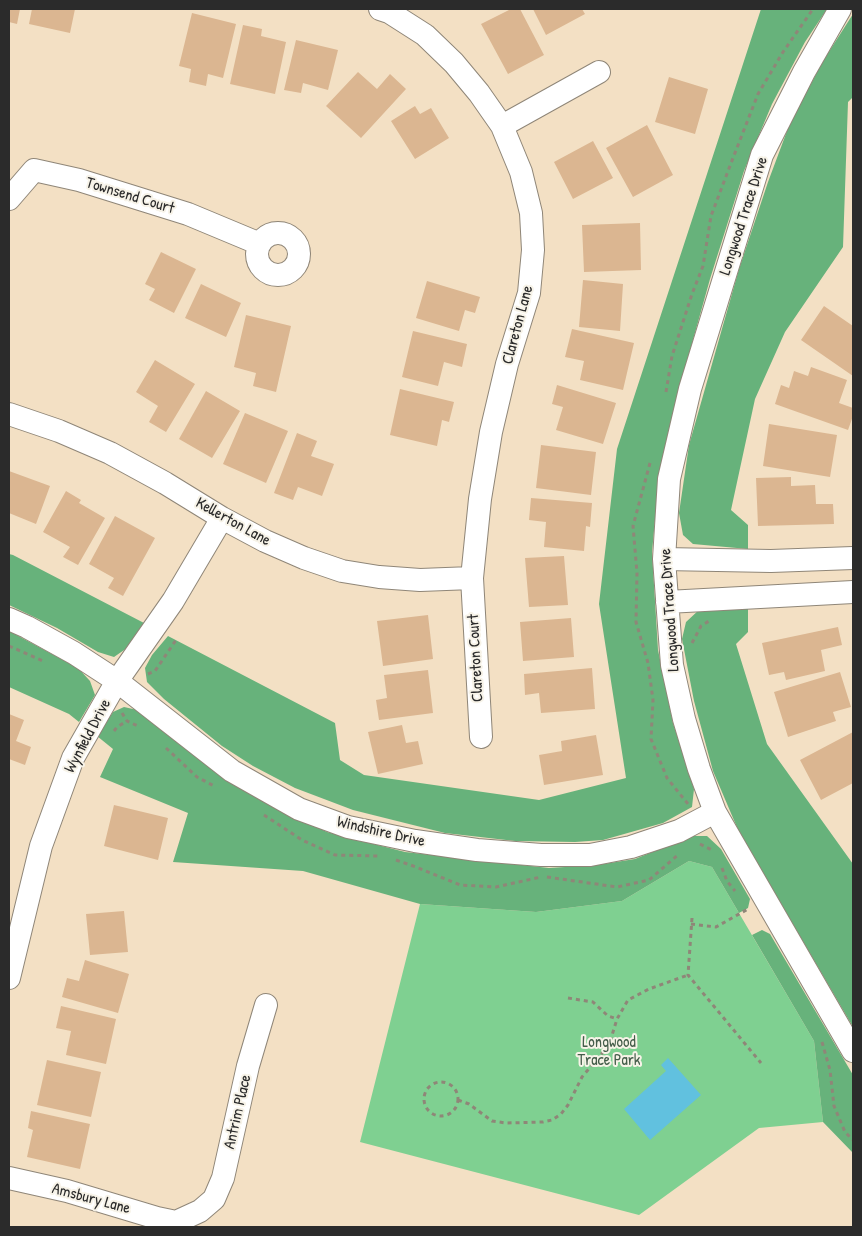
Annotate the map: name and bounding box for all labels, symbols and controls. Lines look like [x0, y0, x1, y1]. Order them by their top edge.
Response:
street label: Longwood Trace Drive [716, 154, 772, 278]
street label: Townsend Court [83, 173, 177, 219]
street label: Clareton Lane [498, 284, 538, 366]
street label: Kellerton Lane [192, 494, 274, 550]
street label: Longwood Trace Drive [656, 548, 684, 672]
street label: Clareton Court [464, 614, 488, 702]
street label: Wynfield Drive [61, 696, 115, 776]
street label: Windshire Drive [335, 813, 427, 851]
park label: Longwood Trace Park [578, 1033, 640, 1071]
street label: Antrim Place [220, 1073, 256, 1151]
street label: Amsbury Lane [50, 1179, 132, 1219]

